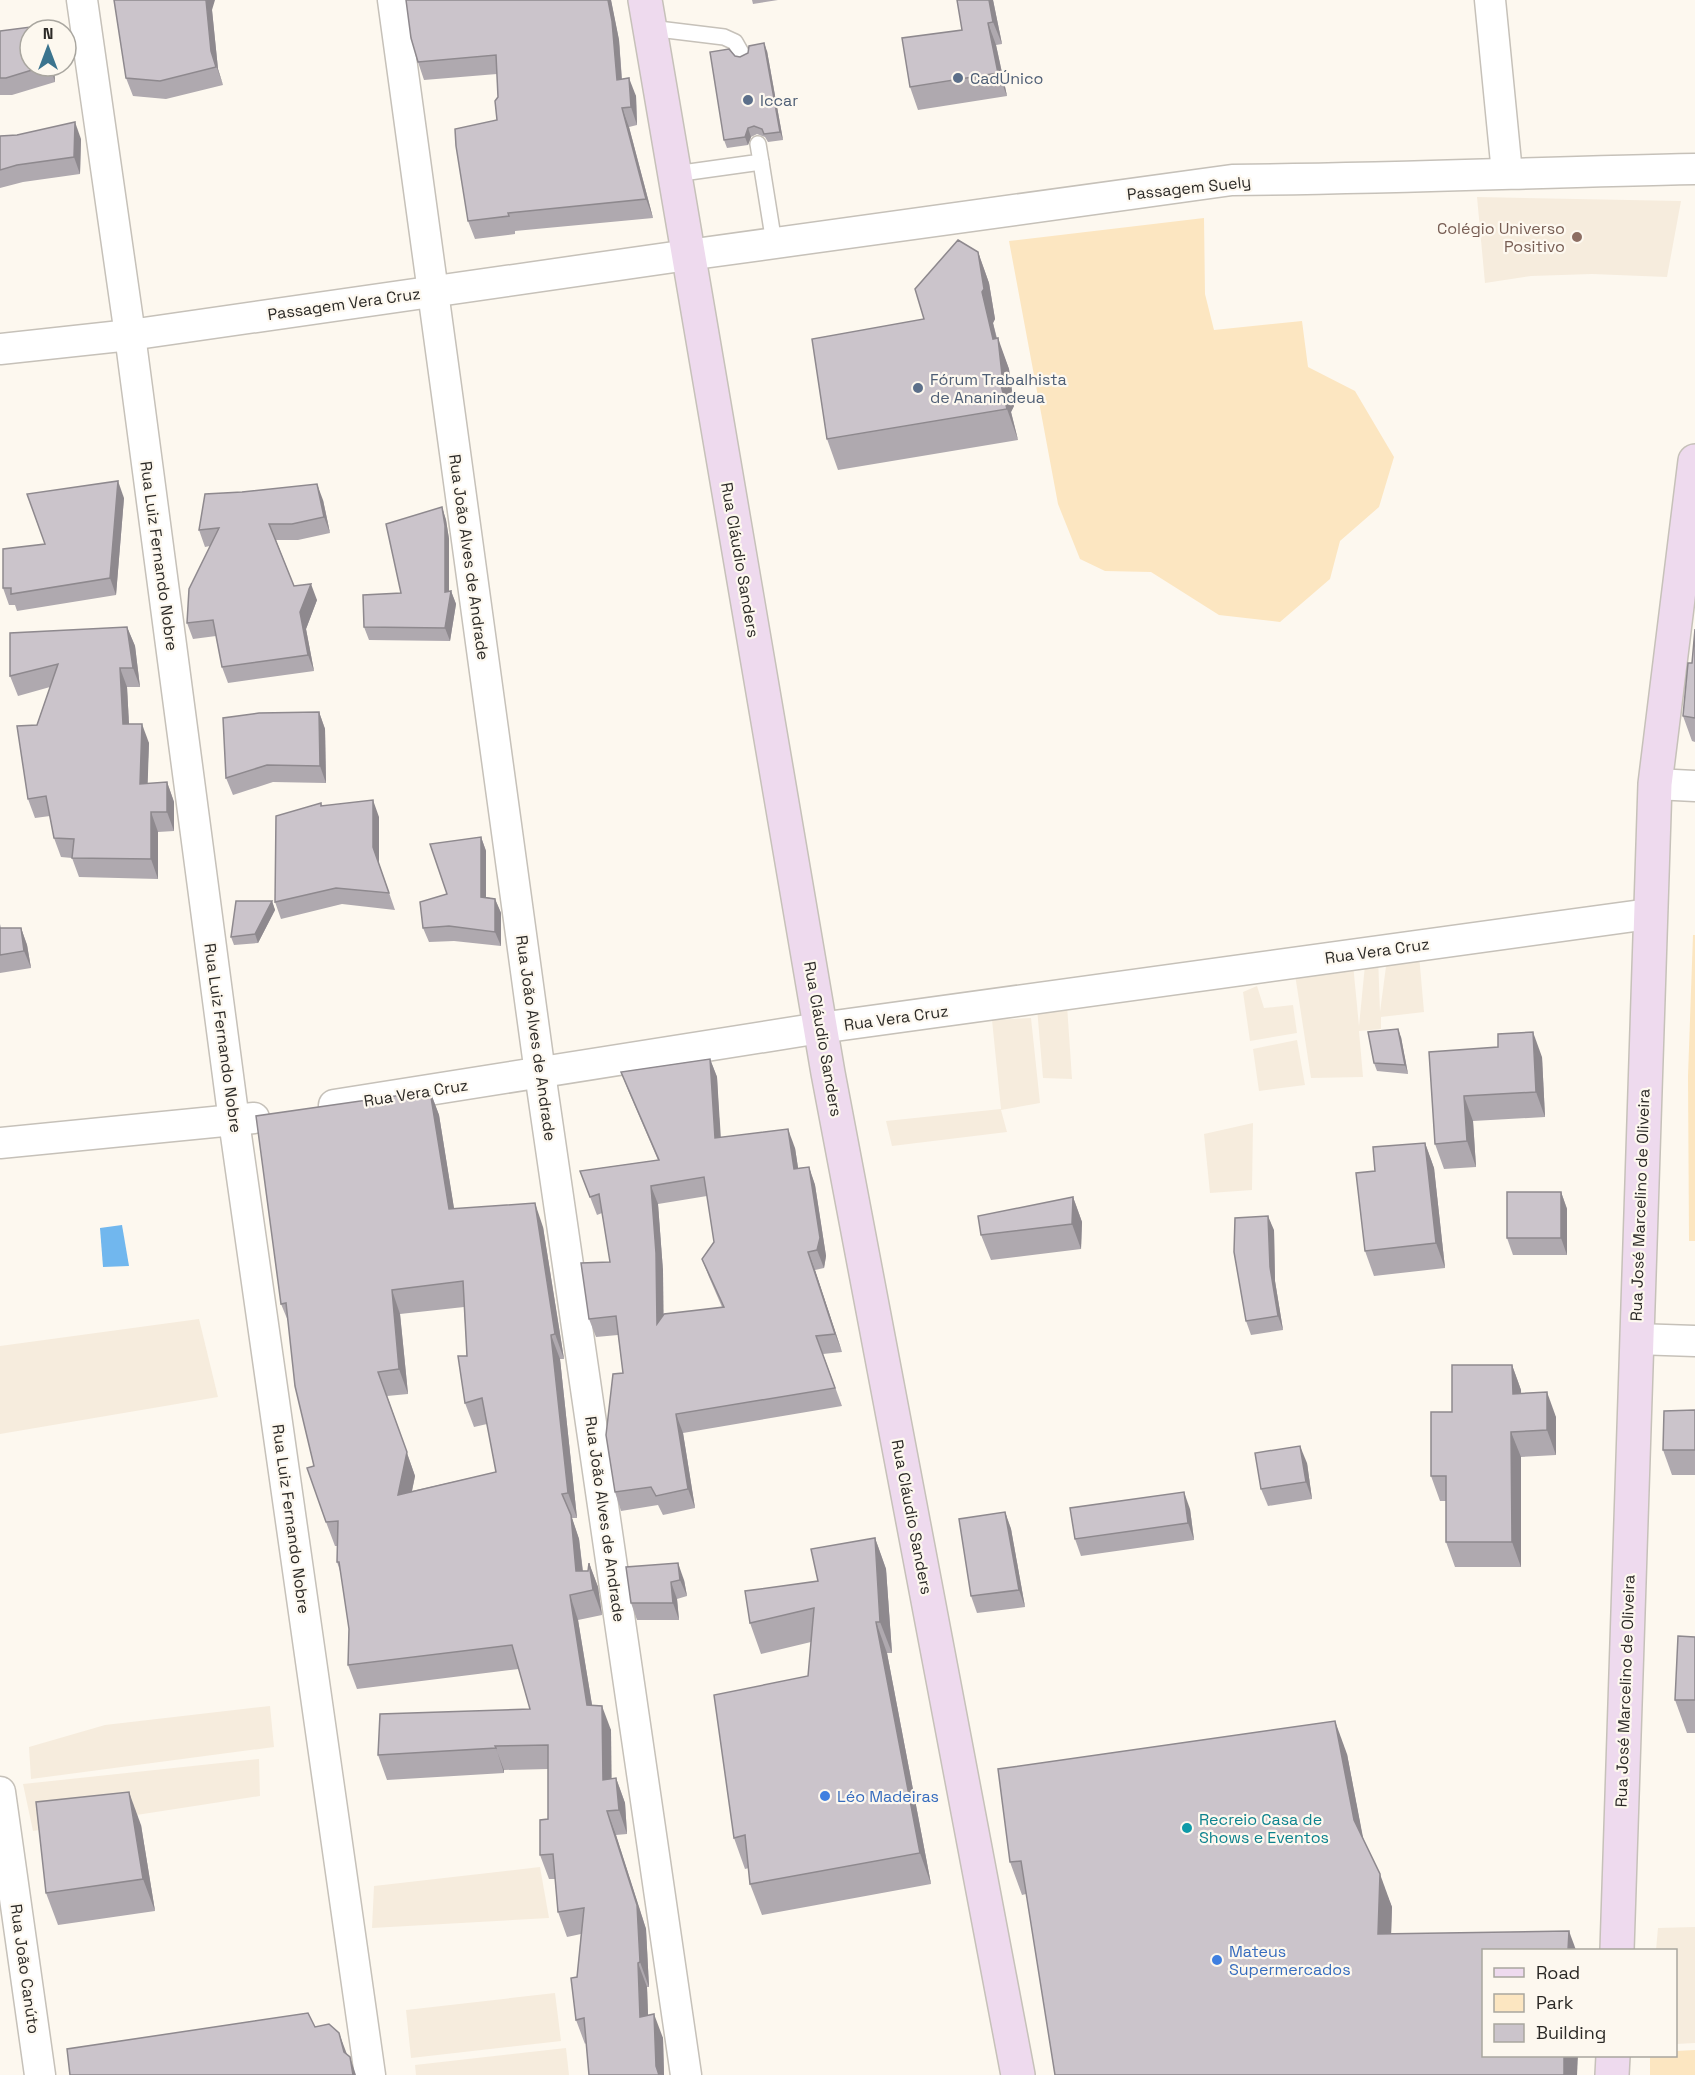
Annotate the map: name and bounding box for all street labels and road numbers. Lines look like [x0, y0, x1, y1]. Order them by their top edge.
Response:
street label: Passagem Suely [1126, 171, 1252, 205]
street label: Passagem Vera Cruz [266, 283, 422, 325]
street label: Rua João Alves de Andrade [444, 453, 494, 661]
street label: Rua Luiz Fernando Nobre [135, 460, 183, 652]
street label: Rua Cláudio Sanders [716, 481, 764, 639]
street label: Rua Vera Cruz [1323, 933, 1431, 969]
street label: Rua João Alves de Andrade [511, 934, 561, 1142]
street label: Rua Luiz Fernando Nobre [199, 942, 247, 1134]
street label: Rua Cláudio Sanders [799, 960, 847, 1118]
street label: Rua Vera Cruz [842, 1000, 950, 1036]
street label: Rua Vera Cruz [362, 1074, 470, 1112]
street label: Rua José Marcelino de Oliveira [1625, 1088, 1655, 1322]
street label: Rua João Alves de Andrade [580, 1415, 630, 1623]
street label: Rua Luiz Fernando Nobre [267, 1423, 315, 1615]
street label: Rua Cláudio Sanders [887, 1438, 937, 1596]
street label: Rua José Marcelino de Oliveira [1610, 1574, 1640, 1808]
street label: Rua João Canúto [5, 1903, 45, 2035]

